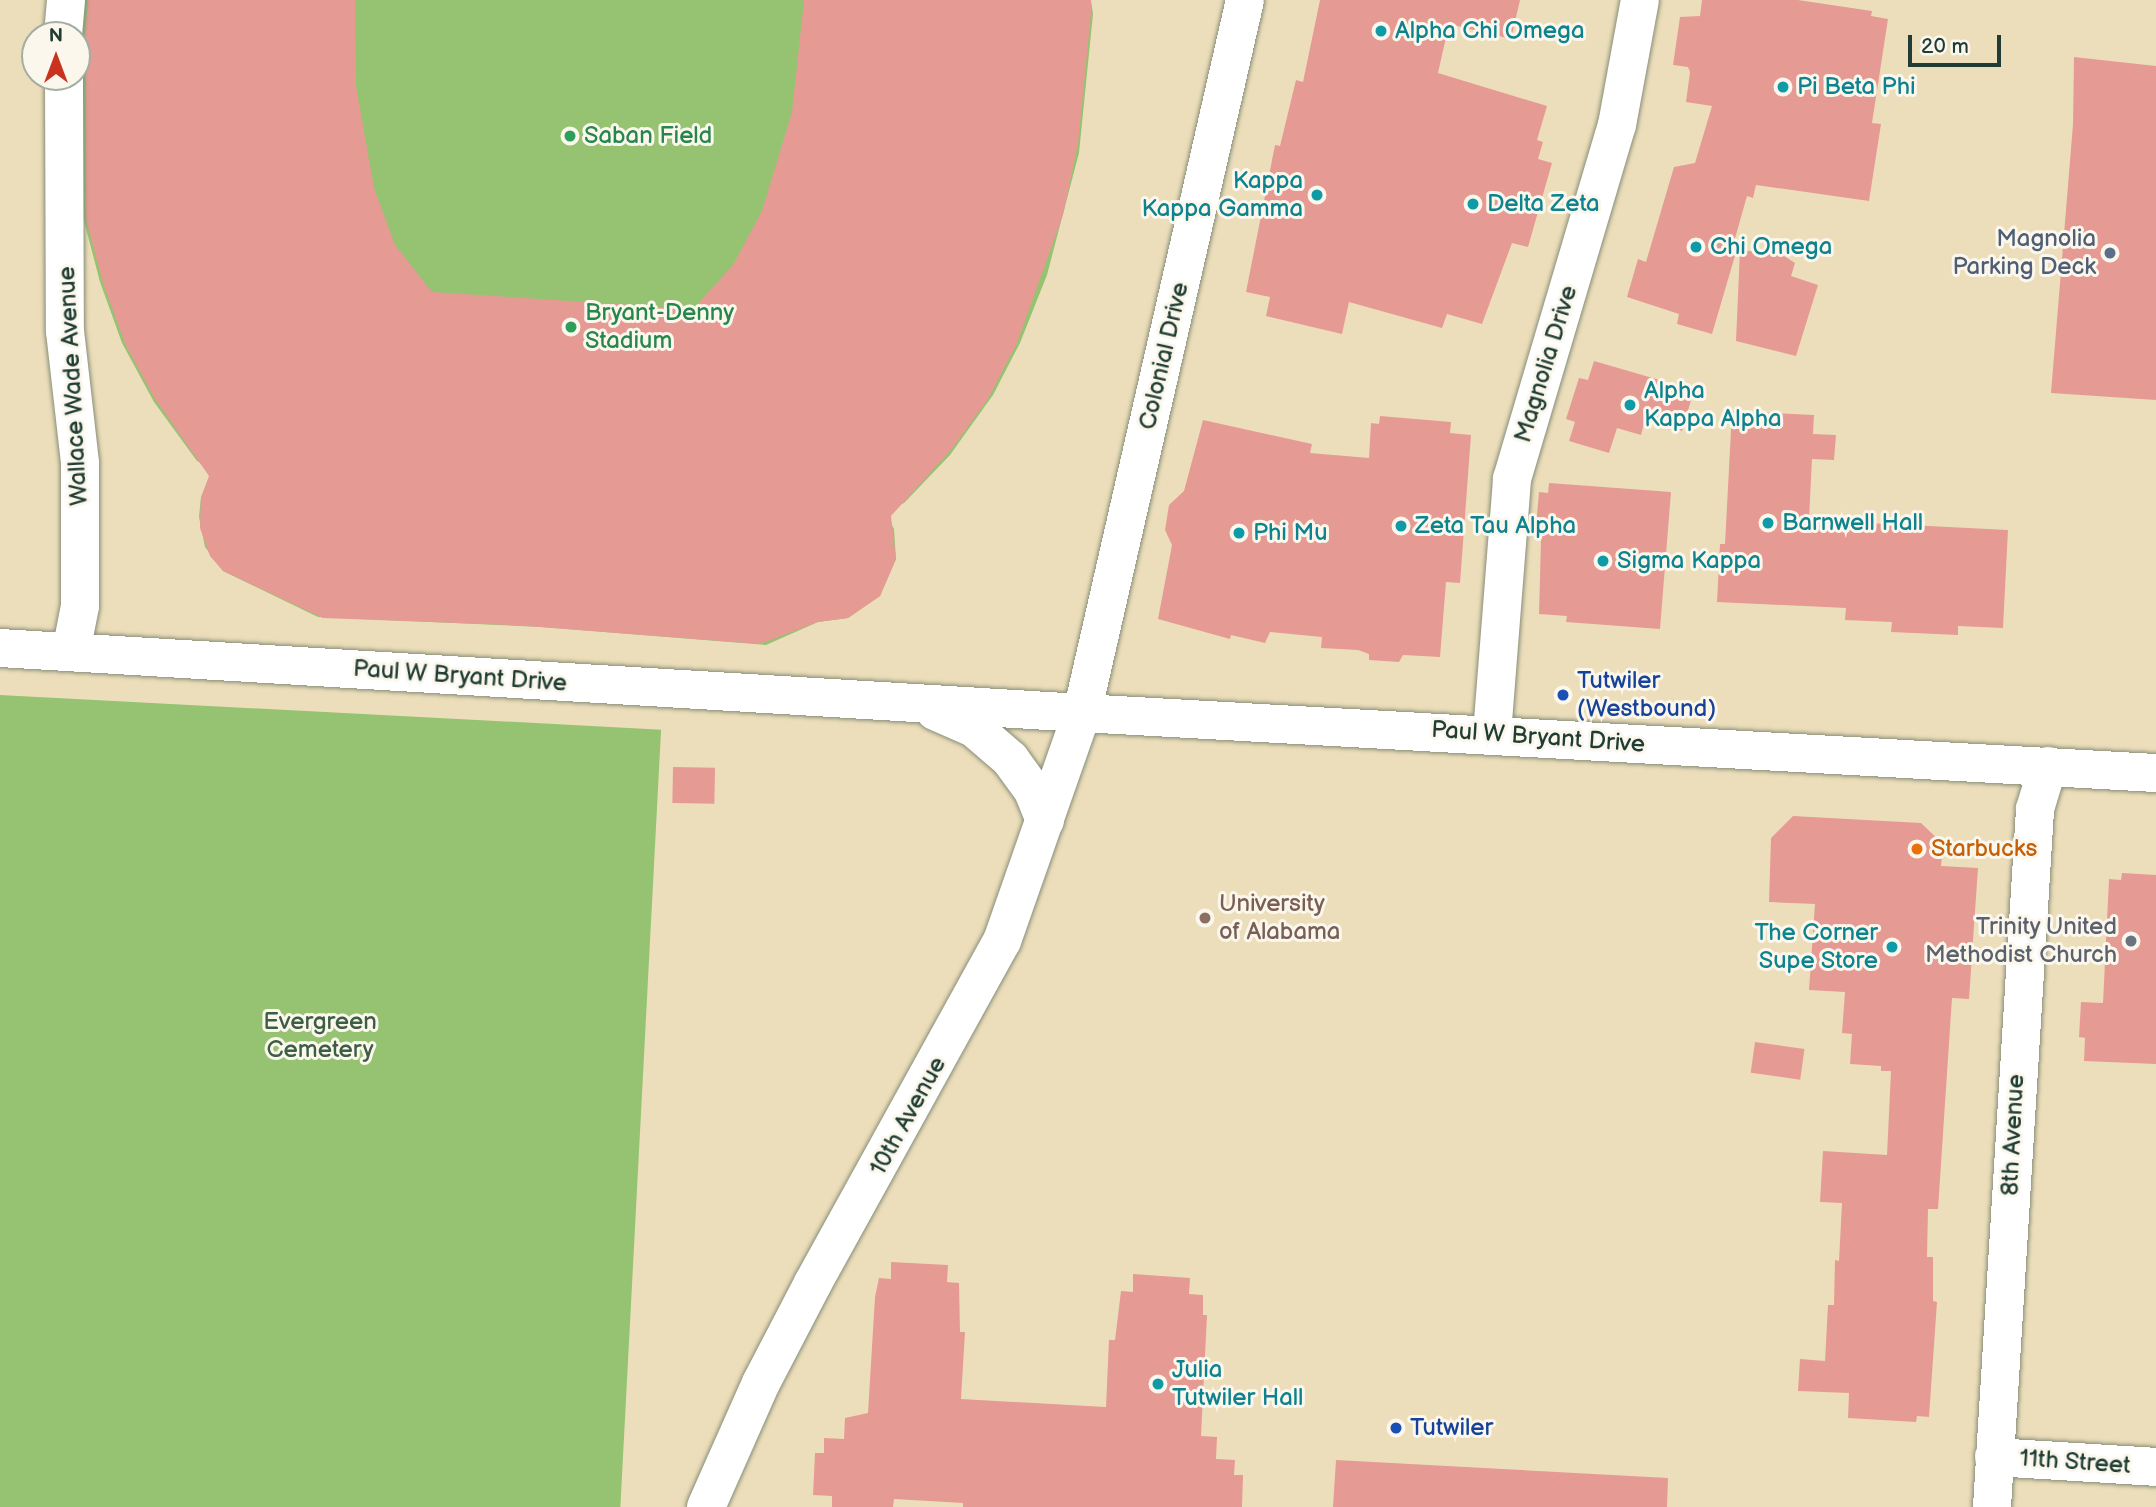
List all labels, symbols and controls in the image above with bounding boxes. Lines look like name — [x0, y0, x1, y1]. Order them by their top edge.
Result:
place label: Alpha Chi Omega — [1395, 17, 1585, 45]
north arrow — [21, 21, 91, 91]
scale bar — [1911, 21, 2004, 65]
marker: Alpha Chi Omega — [1373, 23, 1389, 39]
text: N — [49, 25, 63, 48]
text: 20 m — [1921, 34, 1969, 59]
place label: Pi Beta Phi — [1797, 73, 1916, 101]
marker: Pi Beta Phi — [1775, 79, 1791, 95]
place label: Saban Field — [584, 122, 712, 150]
marker: Saban Field — [562, 128, 578, 144]
place label: Kappa Kappa Gamma — [1141, 167, 1303, 223]
marker: Kappa Kappa Gamma — [1309, 187, 1325, 203]
place label: Delta Zeta — [1487, 190, 1600, 218]
marker: Delta Zeta — [1465, 196, 1481, 212]
place label: Magnolia Parking Deck — [1952, 225, 2096, 281]
place label: Chi Omega — [1710, 233, 1832, 261]
marker: Chi Omega — [1688, 239, 1704, 255]
marker: Magnolia Parking Deck — [2102, 245, 2118, 261]
street label: Wallace Wade Avenue — [52, 265, 94, 507]
street label: Colonial Drive — [1133, 279, 1195, 433]
street label: Magnolia Drive — [1508, 282, 1584, 446]
place label: Bryant-Denny Stadium — [585, 299, 734, 355]
marker: Bryant-Denny Stadium — [563, 319, 579, 335]
place label: Alpha Kappa Alpha — [1644, 377, 1781, 433]
marker: Alpha Kappa Alpha — [1622, 397, 1638, 413]
place label: Barnwell Hall — [1782, 509, 1923, 537]
place label: Zeta Tau Alpha — [1415, 512, 1577, 540]
marker: Barnwell Hall — [1760, 515, 1776, 531]
marker: Zeta Tau Alpha — [1393, 518, 1409, 534]
place label: Phi Mu — [1253, 519, 1328, 547]
marker: Phi Mu — [1231, 525, 1247, 541]
place label: Sigma Kappa — [1617, 547, 1761, 575]
marker: Sigma Kappa — [1595, 553, 1611, 569]
street label: Paul W Bryant Drive — [352, 654, 568, 698]
place label: Tutwiler (Westbound) — [1577, 667, 1716, 723]
marker: Tutwiler (Westbound) — [1555, 687, 1571, 703]
street label: Paul W Bryant Drive — [1430, 715, 1646, 759]
place label: Starbucks — [1931, 835, 2037, 863]
marker: Starbucks — [1909, 841, 1925, 857]
place label: University of Alabama — [1219, 890, 1340, 946]
marker: University of Alabama — [1197, 910, 1213, 926]
place label: Trinity United Methodist Church — [1925, 913, 2117, 969]
place label: The Corner Supe Store — [1754, 919, 1878, 975]
marker: Trinity United Methodist Church — [2123, 933, 2139, 949]
marker: The Corner Supe Store — [1884, 939, 1900, 955]
park label: Evergreen Cemetery — [263, 1008, 377, 1064]
street label: 10th Avenue — [864, 1052, 952, 1180]
street label: 8th Avenue — [1995, 1074, 2031, 1196]
place label: Julia Tutwiler Hall — [1172, 1356, 1303, 1412]
marker: Julia Tutwiler Hall — [1150, 1376, 1166, 1392]
place label: Tutwiler — [1410, 1414, 1493, 1442]
marker: Tutwiler — [1388, 1420, 1404, 1436]
street label: 11th Street — [2018, 1444, 2132, 1480]

